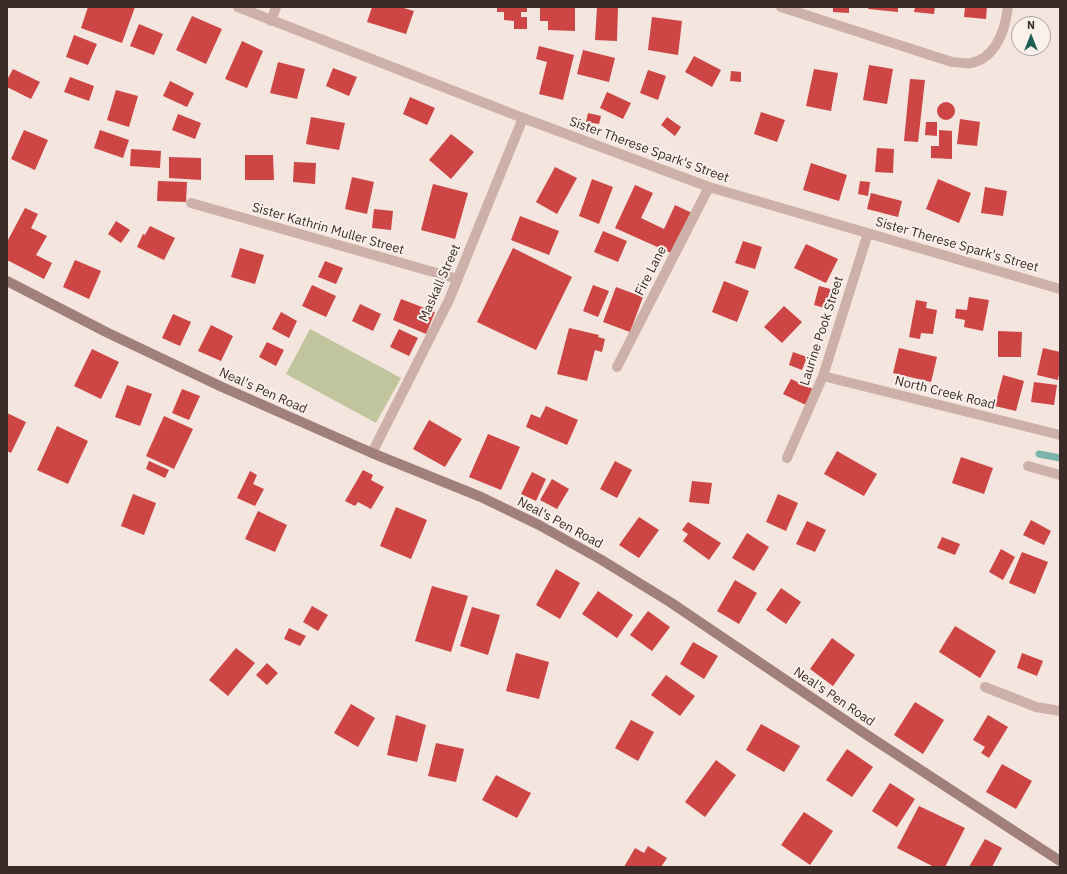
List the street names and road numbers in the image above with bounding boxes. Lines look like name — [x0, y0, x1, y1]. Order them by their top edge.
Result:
street label: Sister Therese Spark's Street — [567, 114, 731, 186]
street label: Sister Kathrin Muller Street — [250, 200, 406, 258]
street label: Sister Therese Spark's Street — [874, 214, 1040, 276]
street label: Maskall Street — [416, 242, 464, 324]
street label: Fire Lane — [632, 244, 670, 298]
street label: Laurine Pook Street — [797, 274, 847, 388]
street label: Neal's Pen Road — [217, 365, 309, 417]
street label: North Creek Road — [893, 373, 997, 413]
street label: Neal's Pen Road — [515, 494, 605, 552]
street label: Neal's Pen Road — [790, 664, 878, 730]

